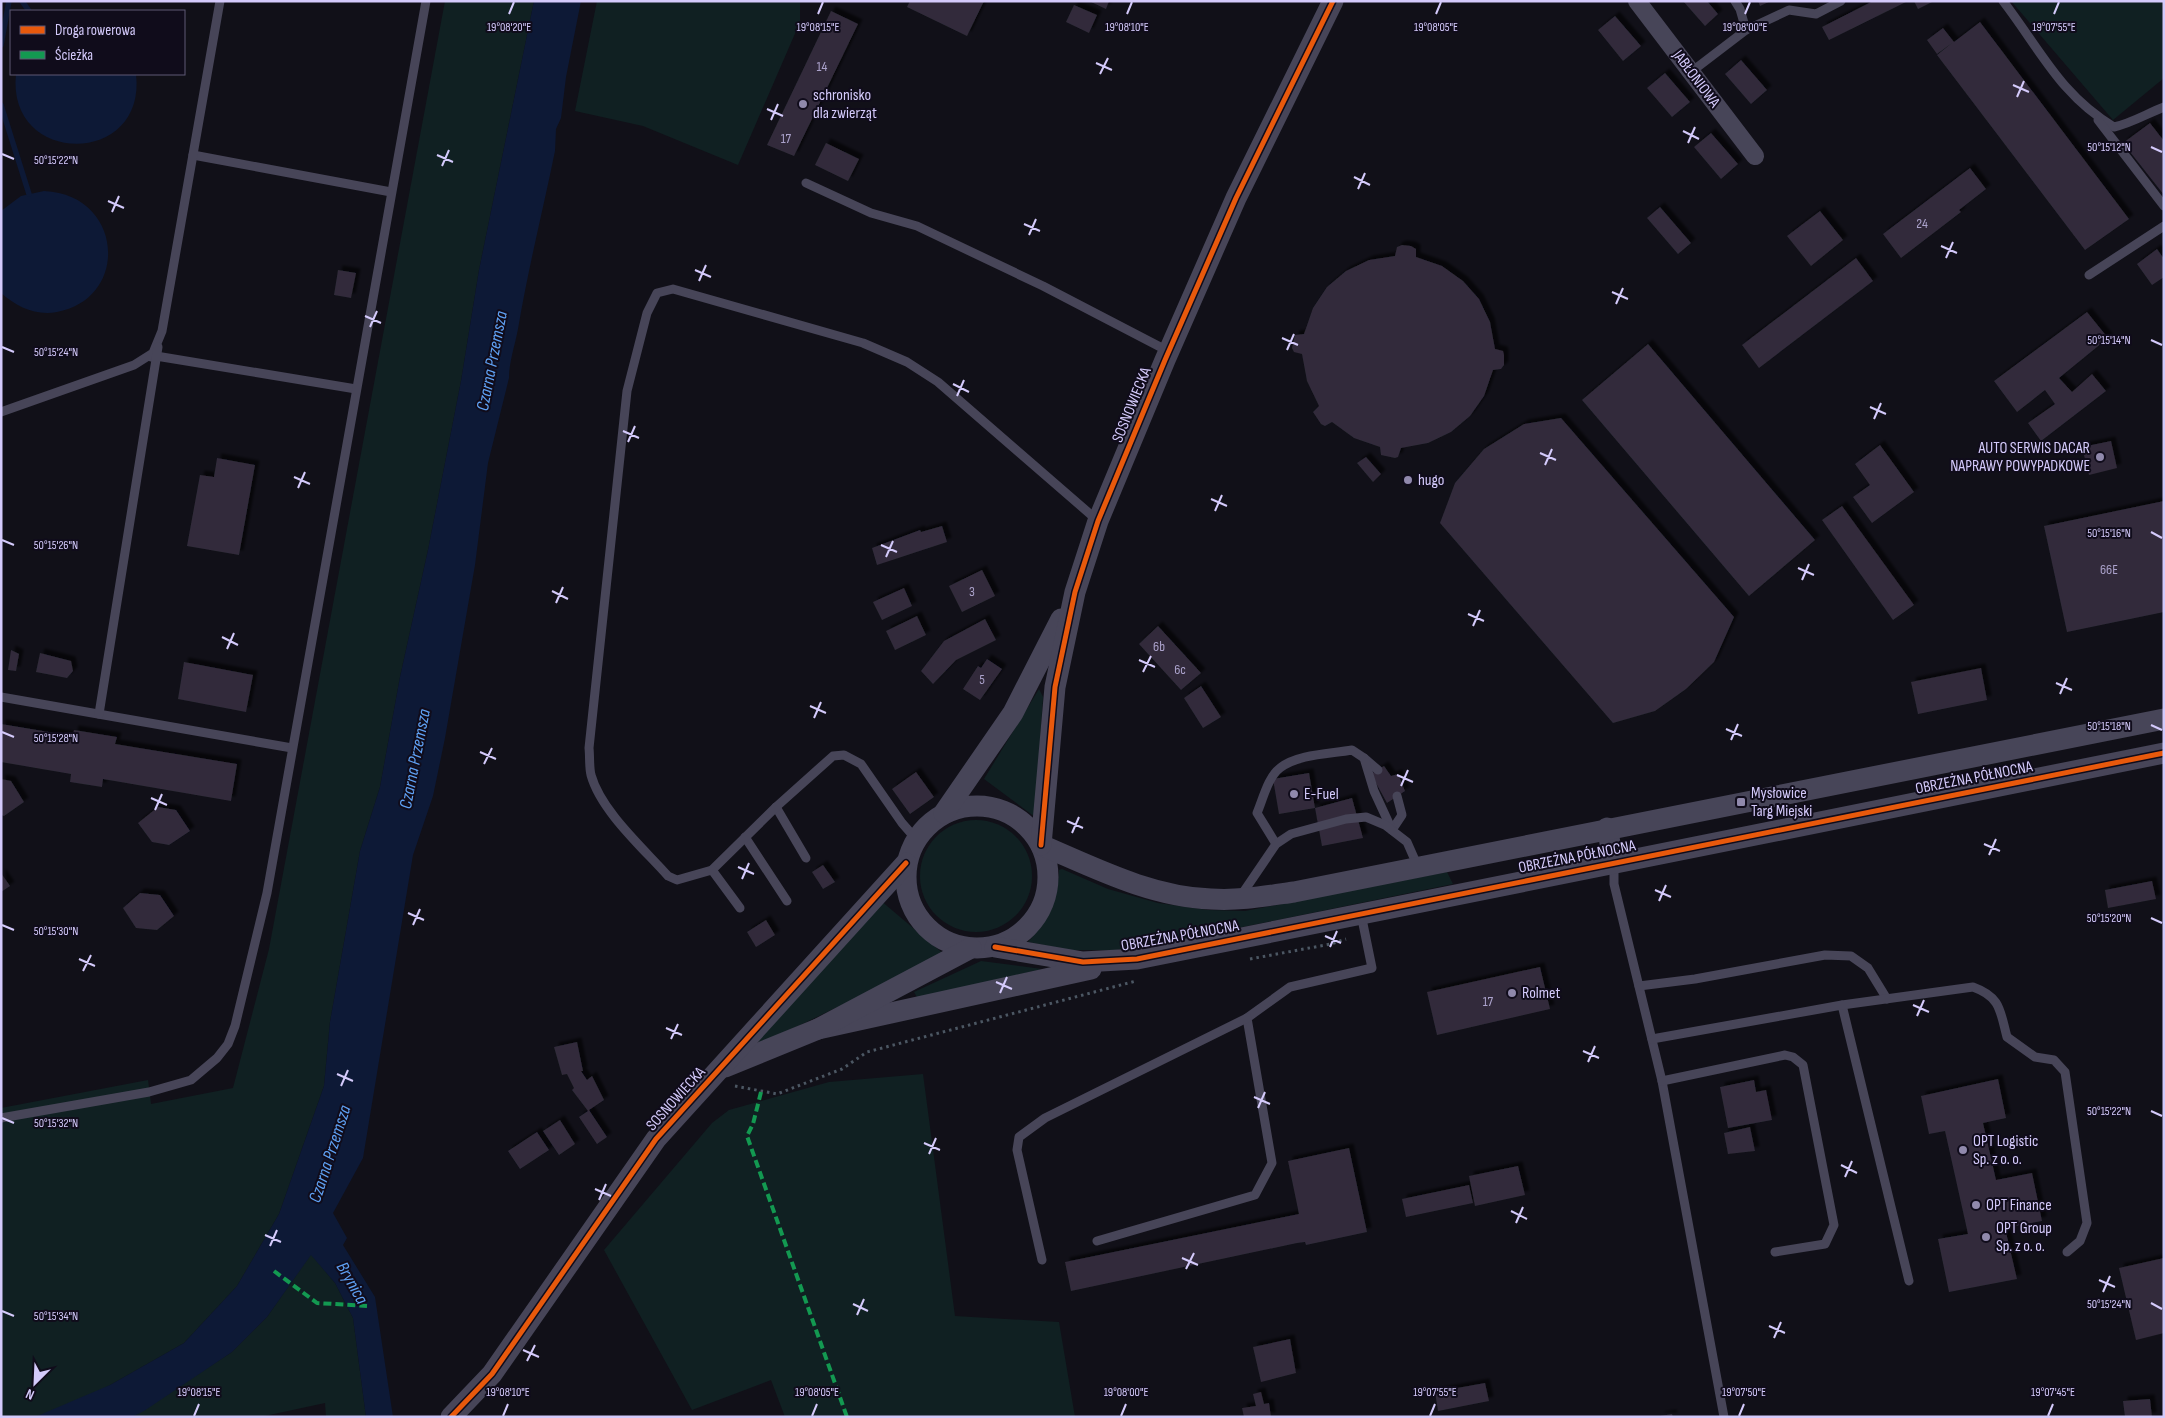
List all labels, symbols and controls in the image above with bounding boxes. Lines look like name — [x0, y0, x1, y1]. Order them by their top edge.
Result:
legend — [10, 10, 185, 75]
text: 19°08'20"E — [487, 20, 531, 35]
text: 19°08'15"E — [797, 20, 840, 35]
text: 19°08'10"E — [1105, 20, 1149, 35]
text: 19°08'05"E — [1414, 20, 1458, 35]
text: 19°08'00"E — [1723, 20, 1767, 35]
text: 19°07'55"E — [2032, 20, 2076, 35]
text: Droga rowerowa — [55, 21, 136, 40]
text: Ścieżka — [55, 46, 93, 65]
street label: JABŁONIOWA — [1668, 46, 1724, 112]
house number: 14 — [817, 58, 828, 75]
place label: schronisko dla zwierząt — [813, 86, 877, 123]
marker: schronisko dla zwierząt — [797, 98, 809, 110]
house number: 17 — [781, 130, 792, 147]
text: 50°15'12"N — [2087, 140, 2131, 155]
text: 50°15'22"N — [34, 153, 78, 168]
house number: 24 — [1916, 215, 1928, 232]
water label: Czarna Przemsza — [472, 309, 512, 413]
text: 50°15'14"N — [2087, 333, 2131, 348]
text: 50°15'24"N — [34, 345, 78, 360]
street label: SOSNOWIECKA — [1108, 365, 1156, 445]
place label: AUTO SERWIS DACAR NAPRAWY POWYPADKOWE — [1950, 439, 2090, 476]
marker: AUTO SERWIS DACAR NAPRAWY POWYPADKOWE — [2094, 451, 2106, 463]
place label: hugo — [1418, 471, 1445, 490]
marker: hugo — [1402, 474, 1414, 486]
text: 50°15'16"N — [2087, 526, 2131, 541]
text: 50°15'26"N — [34, 538, 78, 553]
house number: 66E — [2100, 561, 2118, 578]
house number: 3 — [969, 583, 975, 600]
house number: 6b — [1153, 638, 1165, 655]
house number: 6c — [1174, 661, 1186, 678]
house number: 5 — [979, 671, 985, 688]
water label: Czarna Przemsza — [395, 707, 435, 811]
text: 50°15'18"N — [2087, 719, 2131, 734]
text: 50°15'28"N — [34, 731, 78, 746]
street label: OBRZEŻNA PÓŁNOCNA — [1914, 757, 2034, 799]
place label: Mysłowice Targ Miejski — [1751, 784, 1812, 821]
place label: E-Fuel — [1304, 785, 1339, 804]
marker: E-Fuel — [1288, 788, 1300, 800]
marker: Mysłowice Targ Miejski — [1735, 796, 1747, 808]
street label: OBRZEŻNA PÓŁNOCNA — [1517, 836, 1637, 878]
text: 50°15'20"N — [2087, 911, 2131, 926]
street label: OBRZEŻNA PÓŁNOCNA — [1120, 916, 1240, 956]
text: 50°15'30"N — [34, 924, 78, 939]
place label: Rolmet — [1522, 984, 1560, 1003]
marker: Rolmet — [1506, 987, 1518, 999]
house number: 17 — [1483, 993, 1494, 1010]
street label: SOSNOWIECKA — [642, 1063, 710, 1135]
water label: Czarna Przemsza — [304, 1102, 356, 1205]
text: 50°15'22"N — [2087, 1104, 2131, 1119]
text: 50°15'32"N — [34, 1116, 78, 1131]
place label: OPT Logistic Sp. z o. o. — [1973, 1132, 2038, 1169]
marker: OPT Logistic Sp. z o. o. — [1957, 1144, 1969, 1156]
place label: OPT Finance — [1986, 1196, 2052, 1215]
marker: OPT Finance — [1970, 1199, 1982, 1211]
place label: OPT Group Sp. z o. o. — [1996, 1219, 2052, 1256]
marker: OPT Group Sp. z o. o. — [1980, 1231, 1992, 1243]
water label: Brynica — [332, 1258, 373, 1308]
text: 50°15'24"N — [2087, 1297, 2131, 1312]
text: 50°15'34"N — [34, 1309, 78, 1324]
north arrow — [10, 1358, 60, 1408]
text: N — [23, 1385, 37, 1404]
text: 19°08'15"E — [178, 1385, 221, 1400]
text: 19°08'10"E — [486, 1385, 530, 1400]
text: 19°08'05"E — [795, 1385, 839, 1400]
text: 19°08'00"E — [1104, 1385, 1148, 1400]
text: 19°07'55"E — [1413, 1385, 1457, 1400]
text: 19°07'50"E — [1722, 1385, 1766, 1400]
text: 19°07'45"E — [2031, 1385, 2075, 1400]

